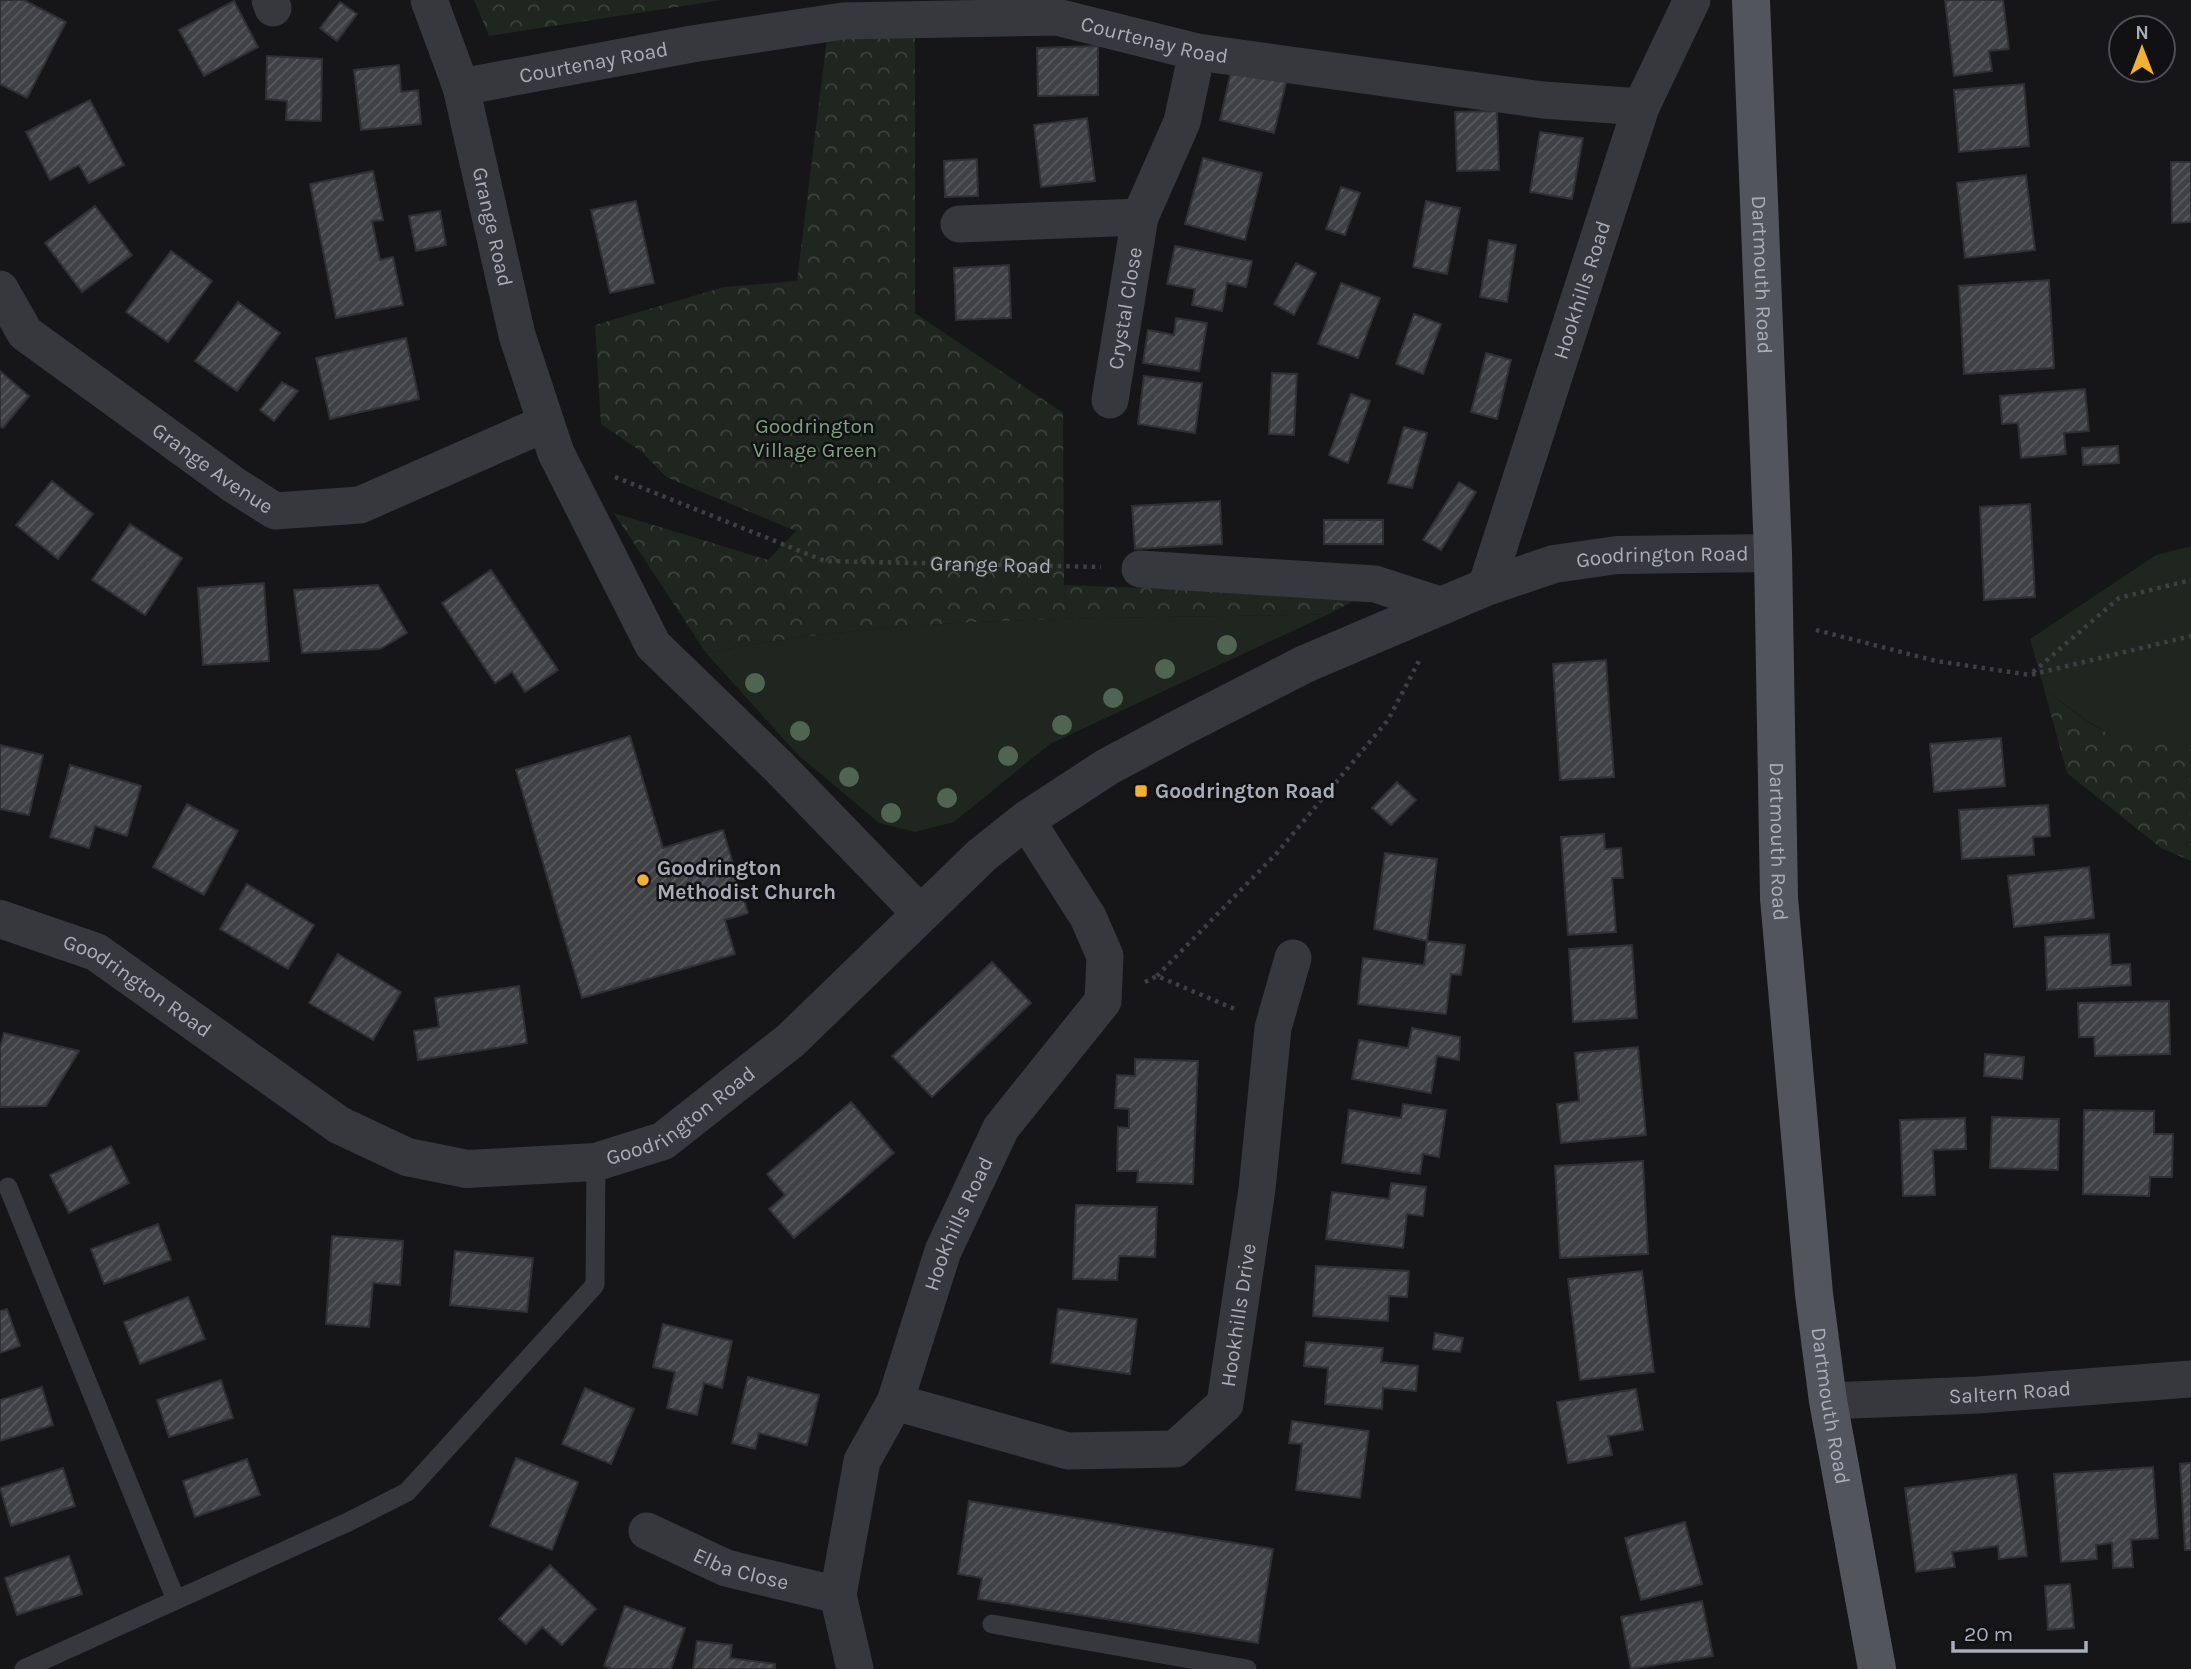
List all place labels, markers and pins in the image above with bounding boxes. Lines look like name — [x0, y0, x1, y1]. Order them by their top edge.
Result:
place label: Goodrington Road — [1155, 779, 1335, 803]
marker: Goodrington Road — [1133, 783, 1149, 799]
place label: Goodrington Methodist Church — [657, 856, 836, 904]
marker: Goodrington Methodist Church — [635, 872, 651, 888]

